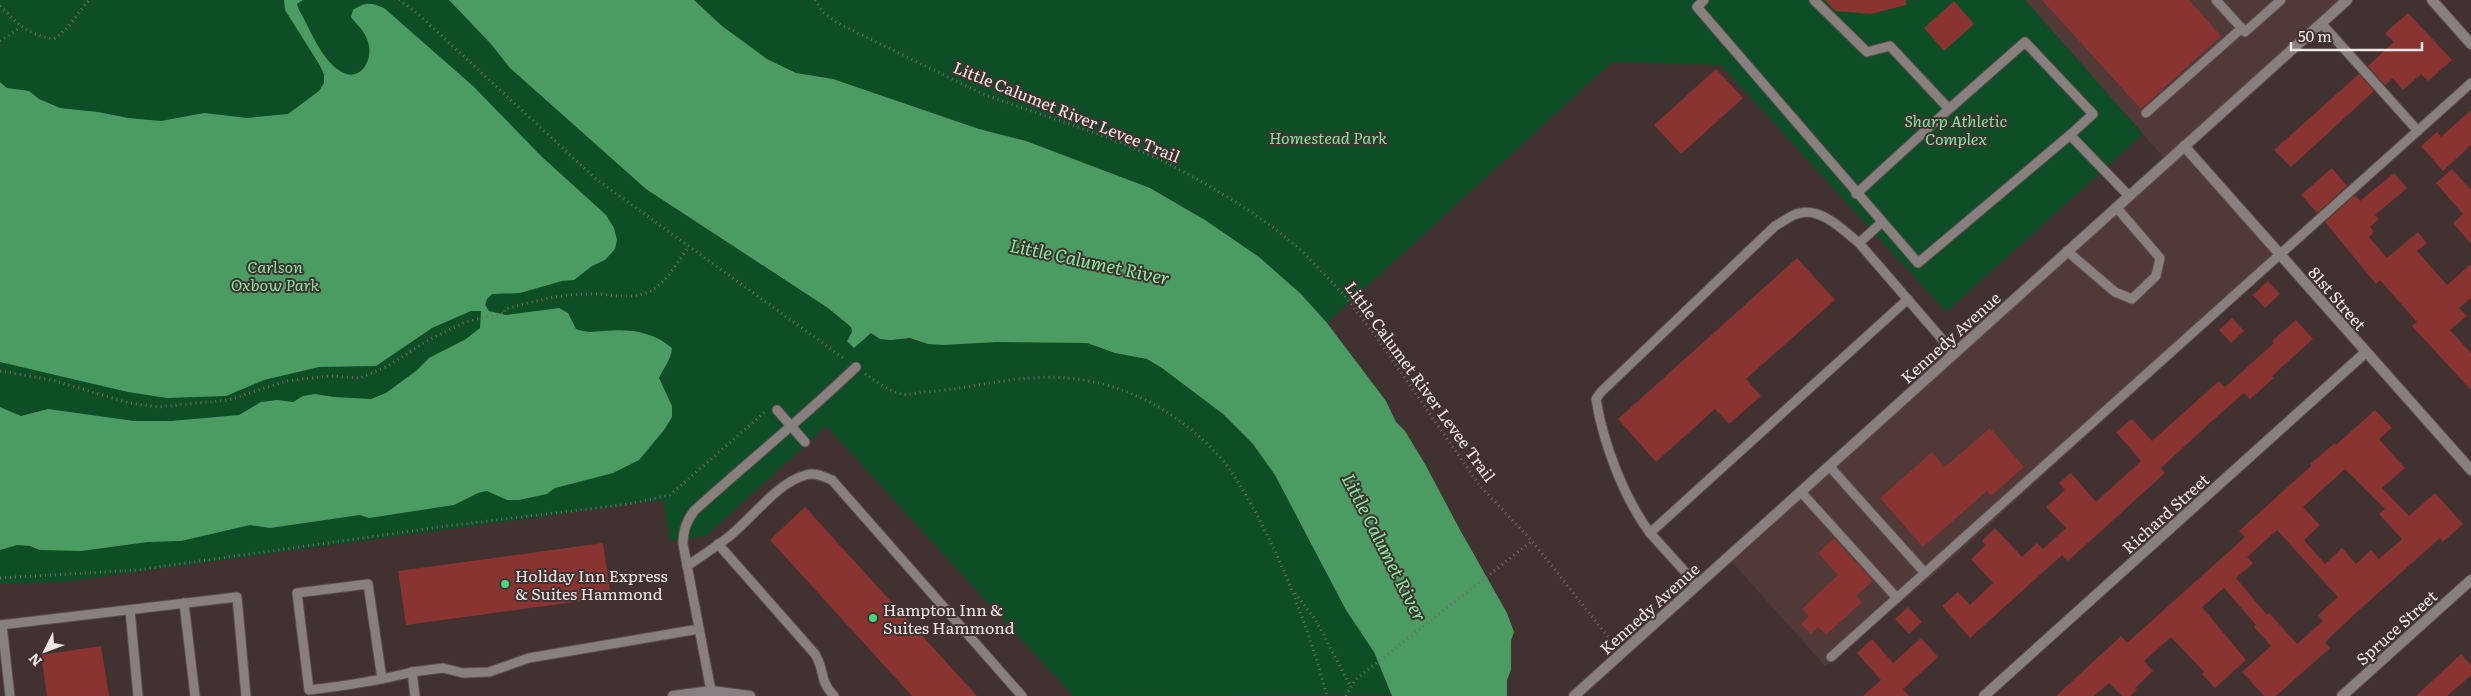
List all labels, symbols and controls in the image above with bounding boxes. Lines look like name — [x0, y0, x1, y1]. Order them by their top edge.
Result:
scale bar — [2291, 20, 2422, 52]
text: 50 m — [2298, 24, 2332, 47]
street label: Little Calumet River Levee Trail — [950, 54, 1184, 168]
park label: Sharp Athletic Complex — [1905, 108, 2008, 150]
park label: Homestead Park — [1269, 125, 1387, 149]
water label: Little Calumet River — [1008, 231, 1172, 291]
park label: Carlson Oxbow Park — [231, 254, 320, 296]
street label: 81st Street — [2303, 261, 2373, 336]
street label: Little Calumet River Levee Trail — [1340, 276, 1502, 486]
street label: Kennedy Avenue — [1895, 286, 2005, 388]
street label: Richard Street — [2116, 467, 2214, 559]
water label: Little Calumet River — [1336, 468, 1434, 626]
street label: Kennedy Avenue — [1594, 557, 1704, 659]
place label: Holiday Inn Express & Suites Hammond — [515, 563, 668, 605]
marker: Holiday Inn Express & Suites Hammond — [499, 578, 511, 590]
street label: Spruce Street — [2350, 584, 2442, 670]
place label: Hampton Inn & Suites Hammond — [883, 597, 1015, 639]
marker: Hampton Inn & Suites Hammond — [867, 612, 879, 624]
north arrow — [20, 626, 70, 676]
text: N — [23, 649, 46, 671]

